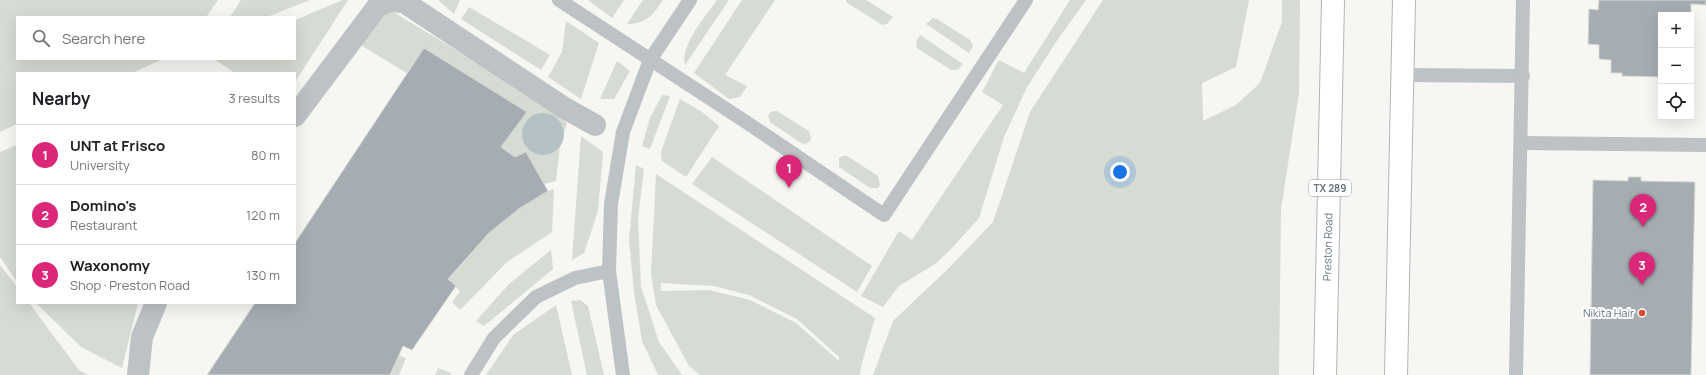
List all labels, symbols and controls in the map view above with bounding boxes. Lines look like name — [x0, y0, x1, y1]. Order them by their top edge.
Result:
map controls — [1658, 12, 1694, 120]
button: + — [1658, 12, 1694, 48]
search box — [16, 16, 296, 60]
icon: search — [30, 27, 52, 49]
text: Search here — [62, 28, 145, 49]
button: − — [1658, 48, 1694, 84]
button: locate — [1658, 84, 1694, 120]
text: Nearby — [32, 87, 90, 110]
text: 3 results — [228, 89, 280, 107]
text: UNT at Frisco — [70, 135, 165, 156]
text: 1 — [42, 146, 48, 164]
text: 80 m — [251, 146, 280, 164]
pin: 1 — [776, 155, 802, 188]
text: University — [70, 156, 130, 174]
your location — [1110, 162, 1130, 182]
road number: TX 289 — [1309, 180, 1351, 196]
pin: 2 — [1630, 194, 1656, 227]
text: Domino's — [70, 195, 136, 216]
text: 2 — [41, 206, 49, 224]
text: 120 m — [246, 206, 280, 224]
street label: Preston Road — [1319, 213, 1335, 281]
text: Restaurant — [70, 216, 137, 234]
pin: 3 — [1629, 252, 1655, 285]
text: Waxonomy — [70, 255, 150, 276]
text: 3 — [41, 266, 49, 284]
text: 130 m — [246, 266, 280, 284]
text: Shop · Preston Road — [70, 276, 190, 294]
place label: Nikita Hair — [1583, 305, 1634, 320]
marker: Nikita Hair — [1637, 308, 1647, 318]

